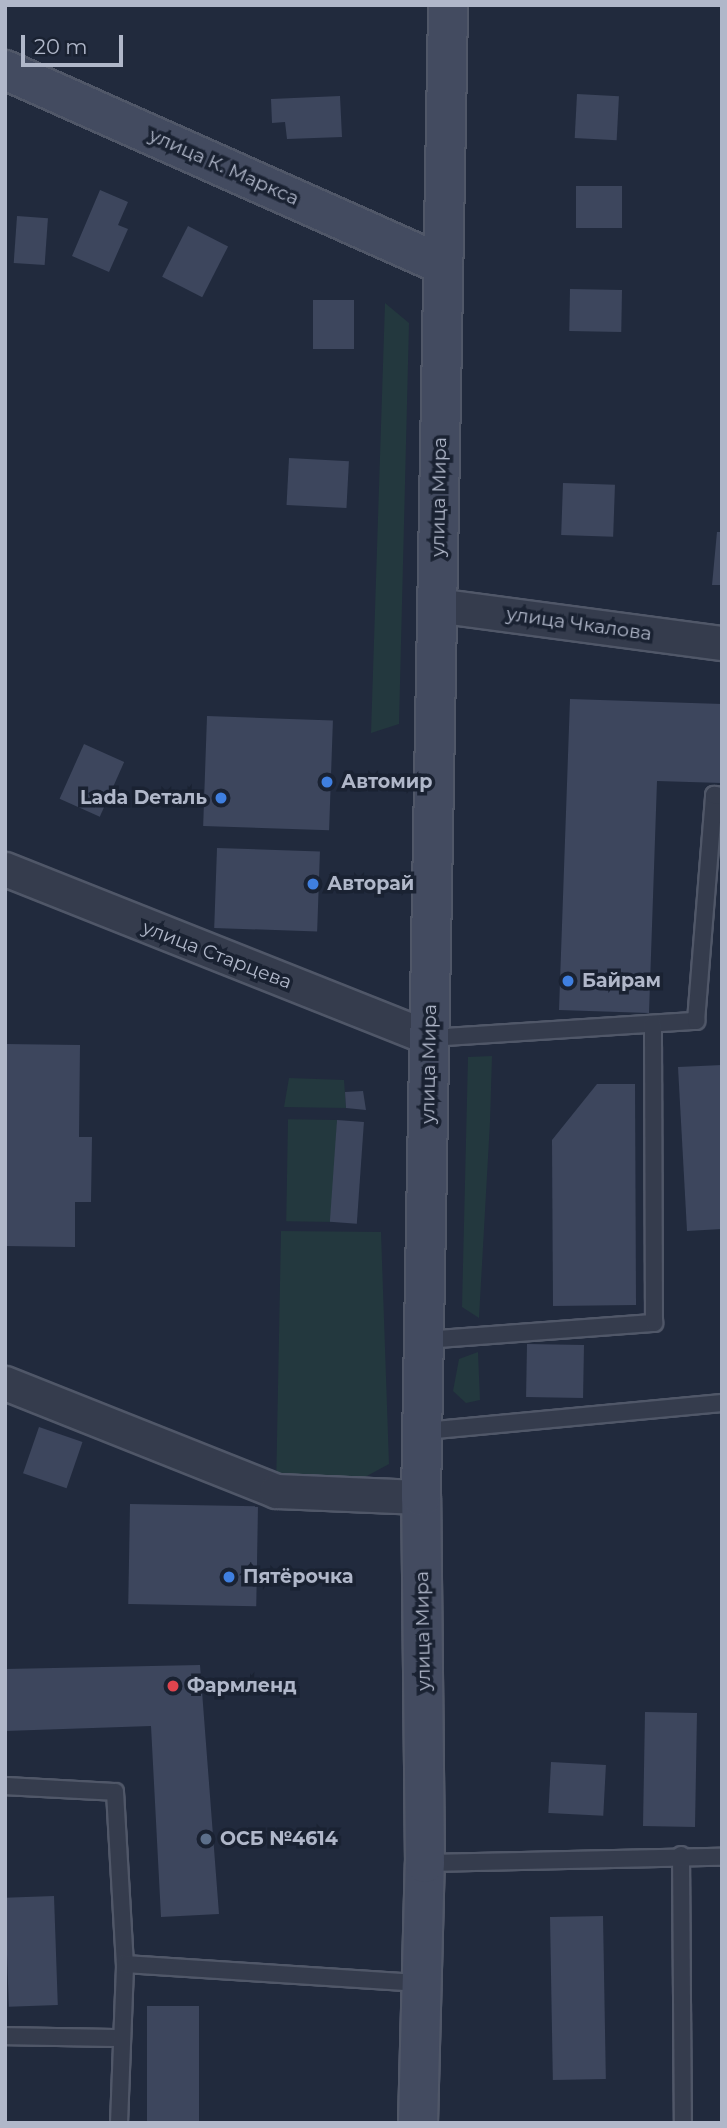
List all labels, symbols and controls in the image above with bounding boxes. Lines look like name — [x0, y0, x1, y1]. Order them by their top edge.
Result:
scale bar — [24, 21, 126, 65]
text: 20 m — [34, 34, 88, 59]
street label: улица К. Маркса — [146, 124, 302, 210]
street label: улица Мира — [427, 437, 451, 557]
street label: улица Чкалова — [505, 603, 653, 645]
place label: Автомир — [341, 771, 432, 793]
marker: Автомир — [319, 774, 335, 790]
place label: Lada Dеталь — [80, 787, 207, 809]
marker: Lada Dеталь — [213, 790, 229, 806]
place label: Авторай — [327, 873, 414, 895]
marker: Авторай — [305, 876, 321, 892]
street label: улица Старцева — [139, 916, 295, 994]
place label: Байрам — [582, 970, 661, 992]
marker: Байрам — [560, 973, 576, 989]
street label: улица Мира — [417, 1004, 441, 1124]
place label: Пятёрочка — [243, 1566, 353, 1588]
marker: Пятёрочка — [221, 1569, 237, 1585]
street label: улица Мира — [411, 1571, 435, 1691]
place label: Фармленд — [187, 1675, 297, 1697]
marker: Фармленд — [165, 1678, 181, 1694]
place label: ОСБ №4614 — [220, 1828, 338, 1850]
marker: ОСБ №4614 — [198, 1831, 214, 1847]

